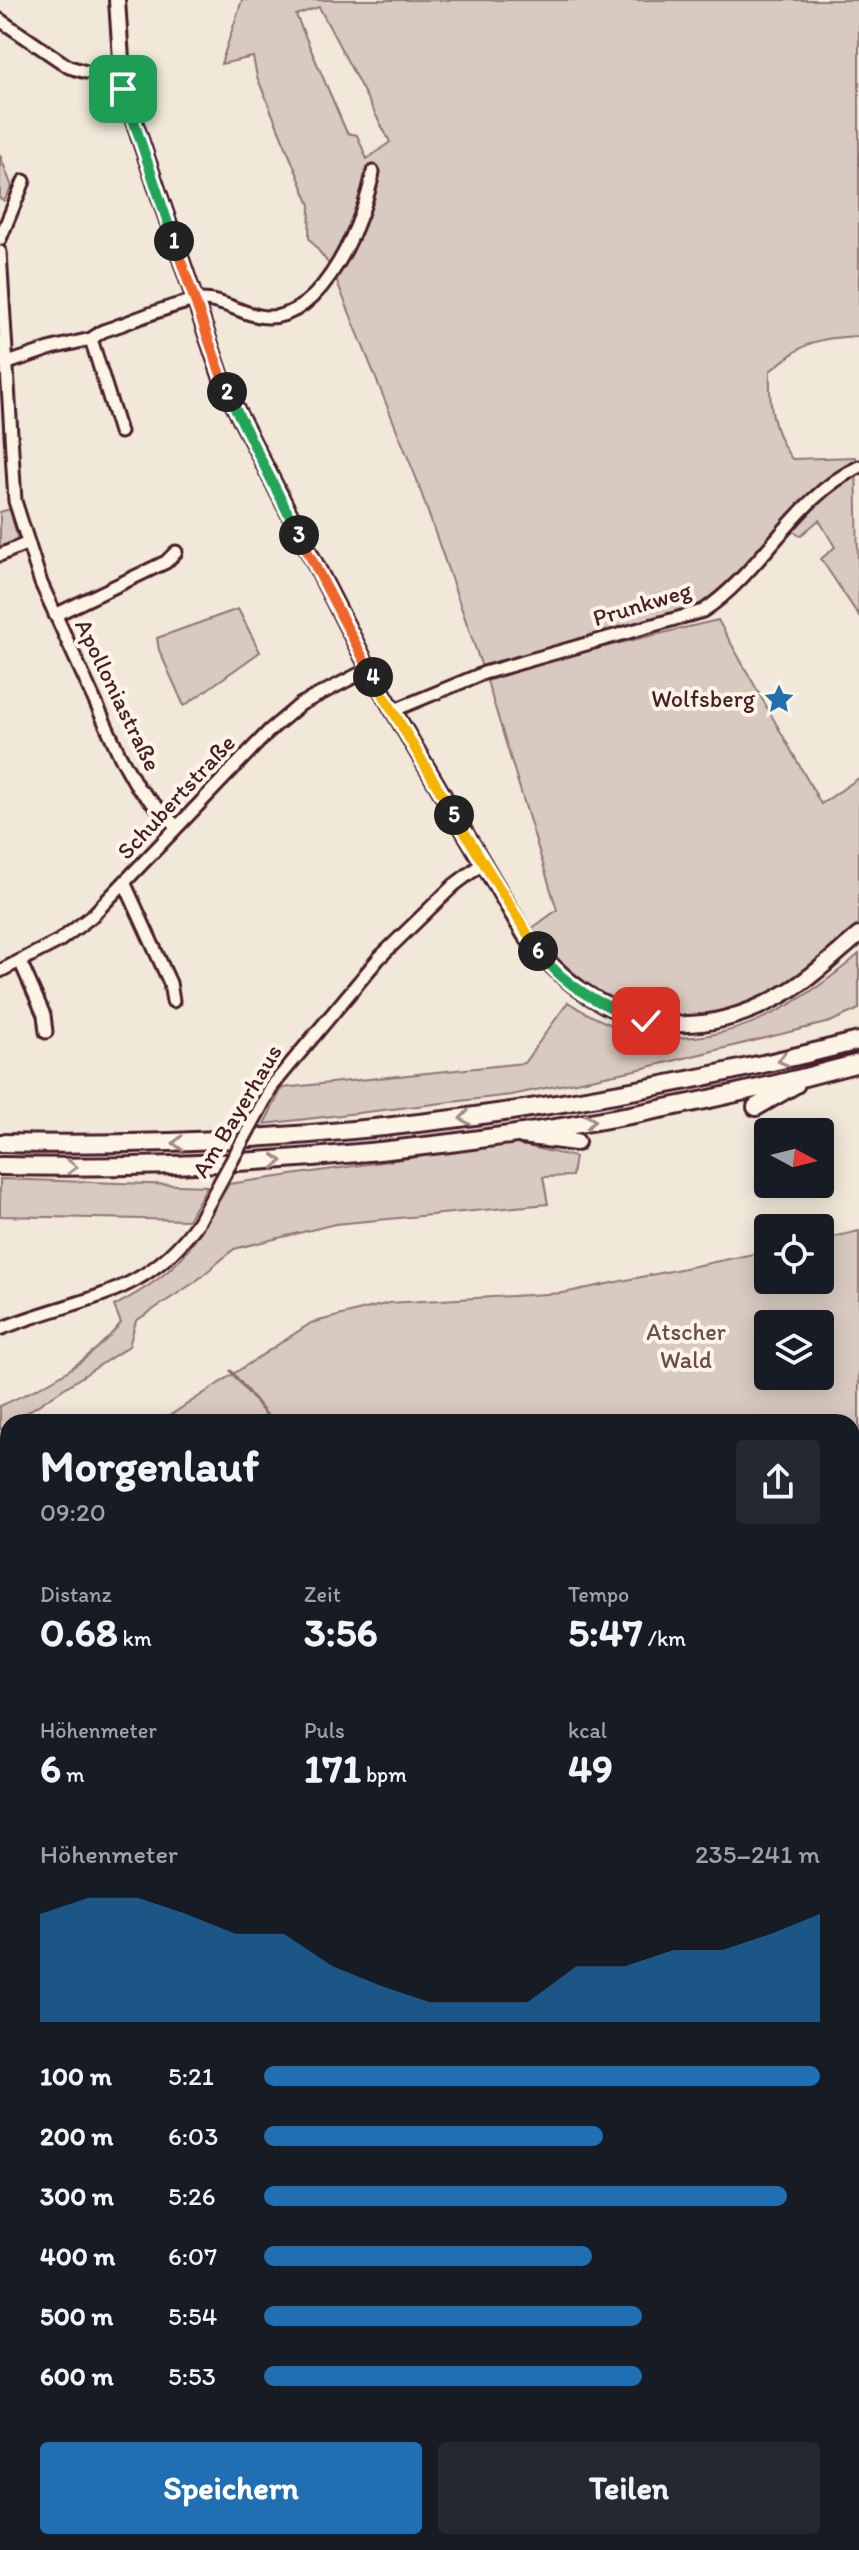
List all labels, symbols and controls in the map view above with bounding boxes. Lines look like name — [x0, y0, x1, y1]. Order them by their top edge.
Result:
pin — [89, 55, 157, 123]
icon: arrive — [101, 67, 145, 111]
pin: 1 — [154, 221, 194, 261]
text: 1 — [169, 227, 179, 254]
pin: 2 — [207, 372, 247, 412]
text: 2 — [221, 378, 233, 405]
pin: 3 — [279, 515, 319, 555]
text: 3 — [293, 521, 305, 548]
street label: Prunkweg — [589, 575, 695, 632]
street label: Apolloniastraße — [69, 614, 168, 776]
pin: 4 — [353, 657, 393, 697]
text: 4 — [366, 663, 380, 690]
place icon: Wolfsberg — [762, 682, 796, 716]
place label: Wolfsberg — [651, 684, 756, 713]
street label: Schubertstraße — [110, 728, 241, 865]
pin: 5 — [434, 795, 474, 835]
text: 5 — [448, 801, 460, 828]
pin: 6 — [518, 931, 558, 971]
text: 6 — [532, 937, 544, 964]
pin — [612, 987, 680, 1055]
icon: check — [624, 999, 668, 1043]
street label: Am Bayerhaus — [185, 1039, 288, 1183]
one-way arrow — [777, 1051, 791, 1068]
one-way arrow — [458, 1110, 471, 1127]
one-way arrow — [583, 1113, 597, 1130]
north arrow — [754, 1118, 834, 1198]
map controls — [754, 1118, 834, 1390]
one-way arrow — [171, 1134, 184, 1151]
one-way arrow — [271, 1153, 284, 1170]
one-way arrow — [66, 1158, 79, 1176]
button: locate — [754, 1214, 834, 1294]
button: layers — [754, 1310, 834, 1390]
park label: Atscher Wald — [646, 1317, 726, 1374]
text: Morgenlauf — [40, 1439, 259, 1492]
button: share — [736, 1440, 820, 1524]
text: 09:20 — [40, 1496, 106, 1528]
text: Distanz — [40, 1581, 112, 1608]
text: Zeit — [304, 1581, 341, 1608]
text: Tempo — [568, 1581, 629, 1608]
text: 0.68 — [40, 1608, 118, 1656]
text: 3:56 — [304, 1608, 378, 1656]
text: 5:47 — [568, 1608, 643, 1656]
text: km — [118, 1625, 152, 1652]
text: /km — [643, 1625, 686, 1652]
text: Höhenmeter — [40, 1717, 157, 1744]
text: Puls — [304, 1717, 345, 1744]
text: kcal — [568, 1717, 607, 1744]
text: 6 — [40, 1744, 61, 1792]
text: 171 — [304, 1744, 361, 1792]
text: 49 — [568, 1744, 613, 1792]
text: m — [61, 1761, 85, 1788]
text: bpm — [361, 1761, 407, 1788]
text: Höhenmeter — [40, 1838, 178, 1870]
text: 235–241 m — [695, 1838, 820, 1870]
text: 100 m — [40, 2060, 112, 2092]
text: 5:21 — [168, 2060, 214, 2092]
text: 200 m — [40, 2120, 113, 2152]
text: 6:03 — [168, 2120, 218, 2152]
text: 300 m — [40, 2180, 114, 2212]
text: 5:26 — [168, 2180, 215, 2212]
text: 400 m — [40, 2240, 115, 2272]
text: 6:07 — [168, 2240, 217, 2272]
text: 500 m — [40, 2300, 113, 2332]
text: 5:54 — [168, 2300, 217, 2332]
text: 600 m — [40, 2360, 114, 2392]
text: 5:53 — [168, 2360, 216, 2392]
button: Speichern — [40, 2442, 422, 2534]
button: Teilen — [438, 2442, 820, 2534]

